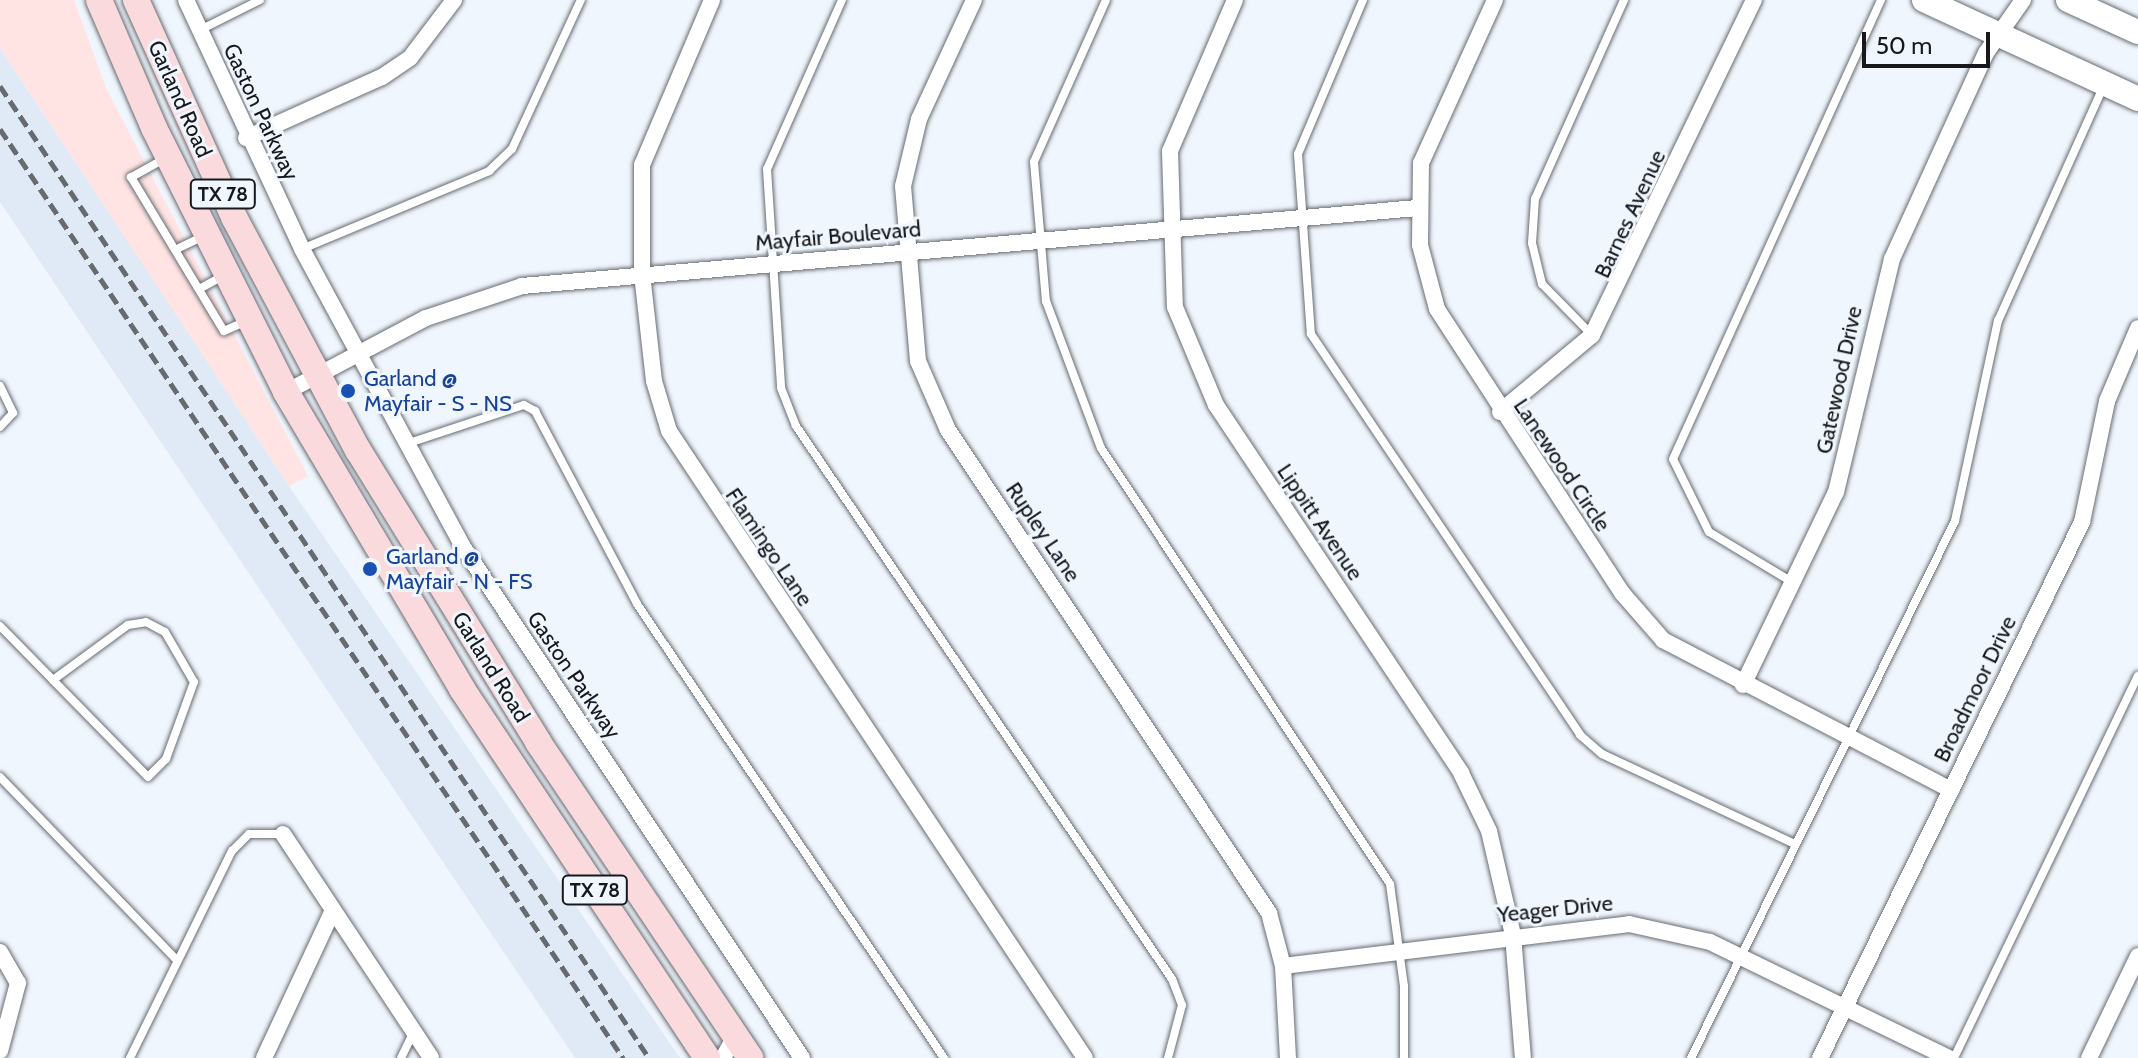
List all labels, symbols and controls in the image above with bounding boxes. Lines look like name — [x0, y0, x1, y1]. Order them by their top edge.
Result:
scale bar — [1866, 16, 1994, 66]
text: 50 m — [1876, 31, 1932, 60]
street label: Garland Road — [142, 36, 218, 162]
street label: Gaston Parkway — [218, 39, 304, 185]
street label: Barnes Avenue — [1589, 146, 1671, 282]
road number: TX 78 — [189, 178, 257, 210]
street label: Mayfair Boulevard — [754, 216, 922, 256]
street label: Gatewood Drive — [1810, 304, 1868, 456]
place label: Garland @ Mayfair - S - NS — [364, 365, 512, 416]
marker: Garland @ Mayfair - S - NS — [339, 382, 357, 400]
street label: Lanewood Circle — [1508, 394, 1616, 536]
street label: Lippitt Avenue — [1271, 459, 1369, 585]
street label: Rupley Lane — [1000, 477, 1086, 587]
street label: Flamingo Lane — [720, 483, 818, 611]
place label: Garland @ Mayfair - N - FS — [386, 543, 533, 594]
marker: Garland @ Mayfair - N - FS — [361, 560, 379, 578]
street label: Gaston Parkway — [522, 606, 626, 744]
street label: Garland Road — [447, 607, 535, 727]
street label: Broadmoor Drive — [1928, 612, 2022, 766]
road number: TX 78 — [561, 874, 629, 906]
street label: Yeager Drive — [1496, 890, 1614, 928]

